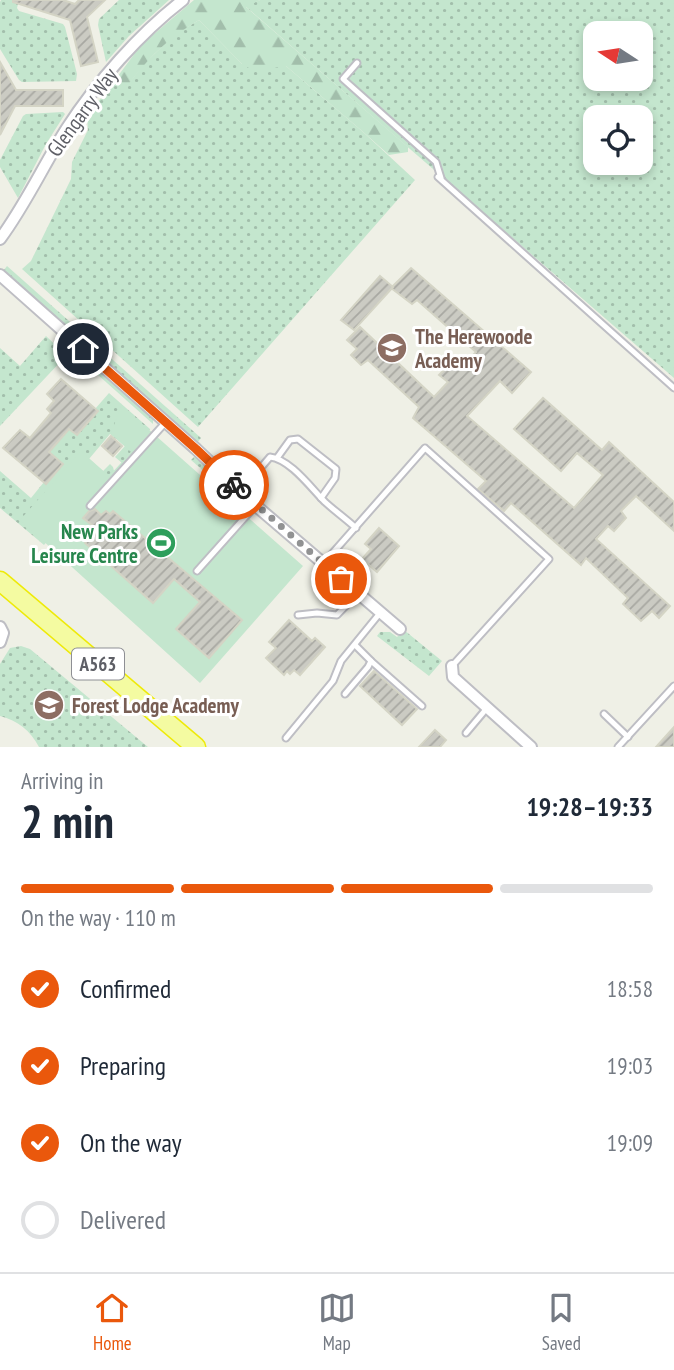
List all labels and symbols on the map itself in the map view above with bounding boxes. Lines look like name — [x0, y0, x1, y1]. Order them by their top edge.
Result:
north arrow — [583, 21, 653, 91]
street label: Glengarry Way — [41, 62, 123, 162]
pin — [53, 319, 113, 379]
place label: The Herewoode Academy — [414, 323, 532, 374]
school or university icon: The Herewoode Academy — [375, 331, 409, 365]
courier — [199, 450, 269, 520]
place label: New Parks Leisure Centre — [31, 518, 138, 569]
sports icon: New Parks Leisure Centre — [144, 526, 178, 560]
pin — [311, 549, 371, 609]
road number: A563 — [72, 649, 124, 680]
school or university icon: Forest Lodge Academy — [32, 688, 66, 722]
place label: Forest Lodge Academy — [72, 692, 239, 719]

